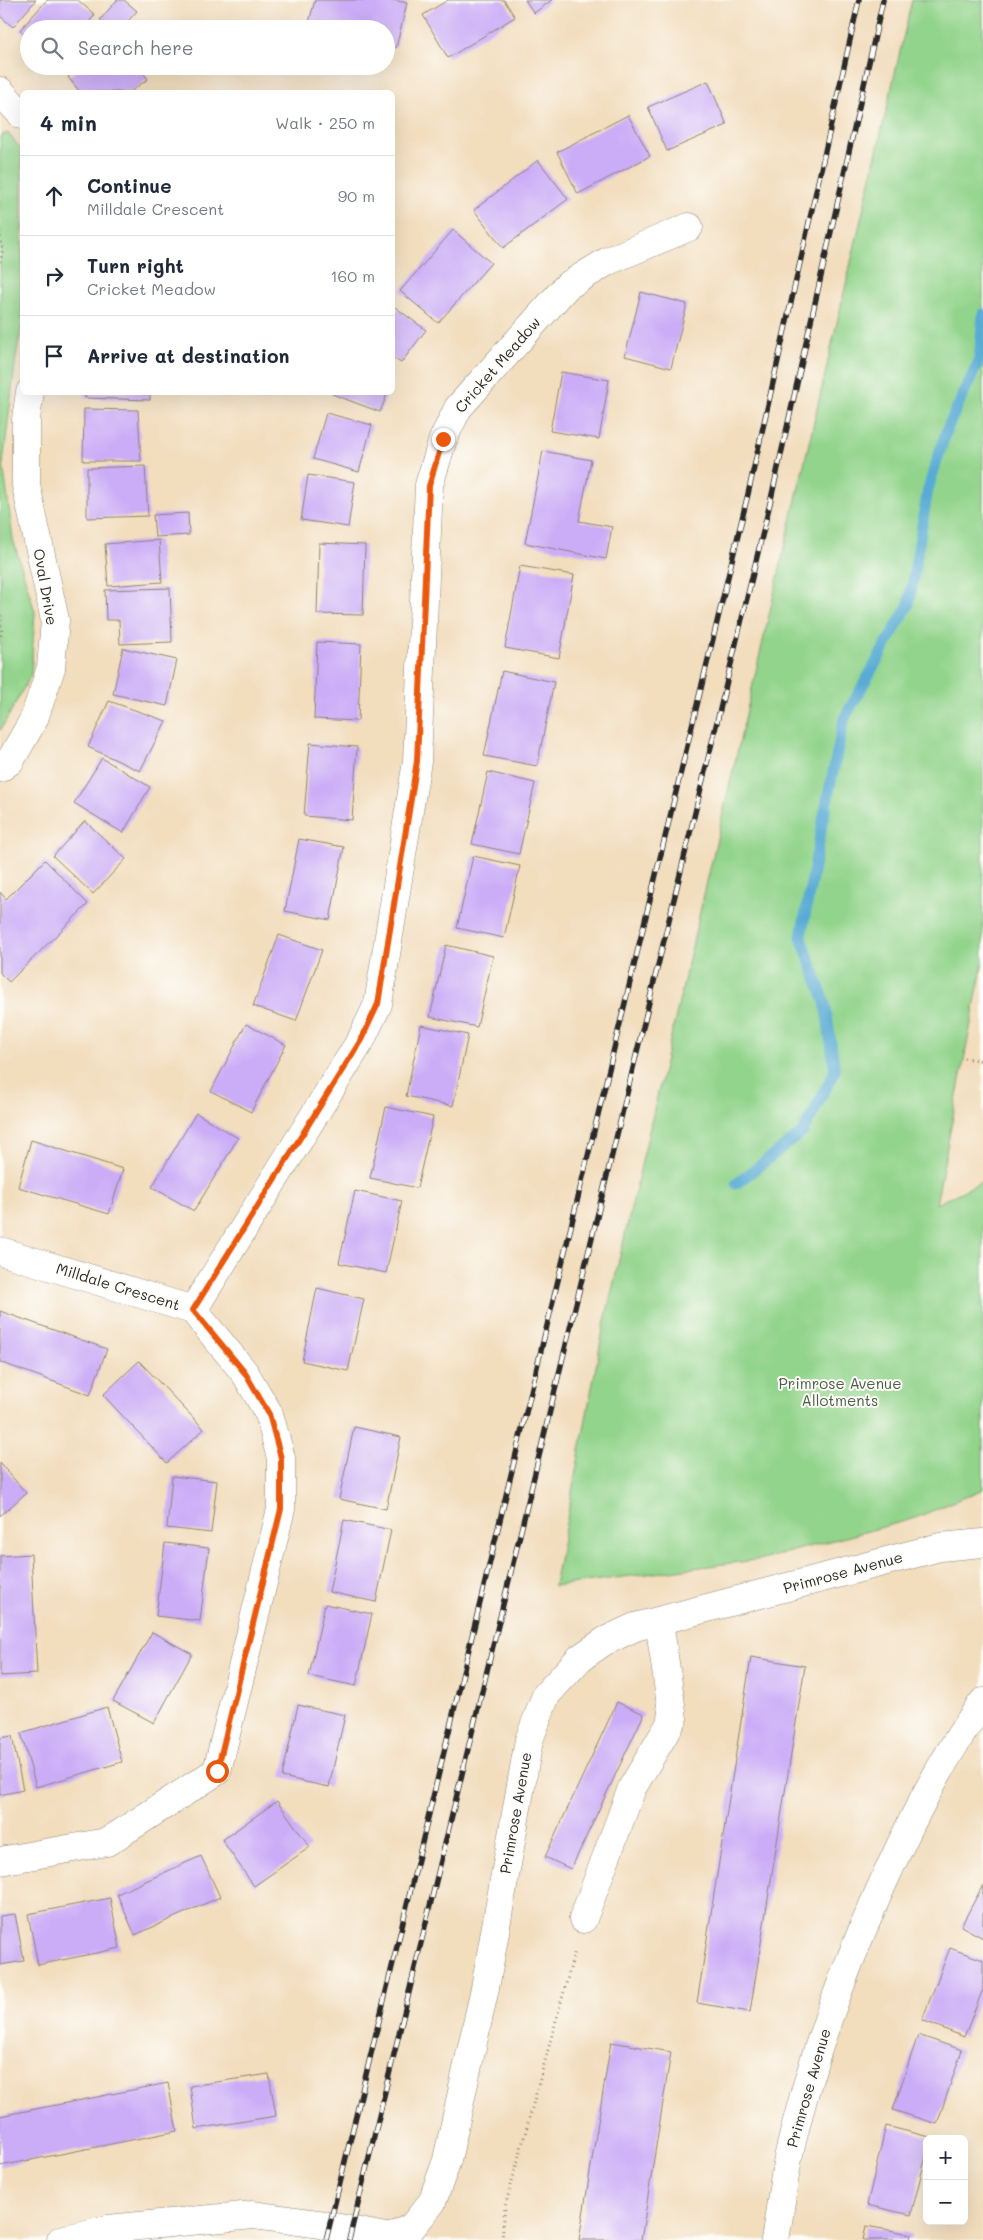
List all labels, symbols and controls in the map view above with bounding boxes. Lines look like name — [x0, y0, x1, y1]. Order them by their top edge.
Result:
search box — [20, 20, 395, 75]
icon: search — [38, 34, 66, 62]
text: Search here — [78, 35, 194, 60]
text: 4 min — [40, 109, 97, 136]
text: Walk · 250 m — [275, 112, 375, 133]
text: Continue — [87, 173, 172, 198]
icon: ahead — [40, 182, 68, 210]
text: 90 m — [338, 185, 375, 206]
text: Milldale Crescent — [87, 198, 224, 219]
text: Turn right — [87, 253, 184, 278]
icon: right — [40, 262, 68, 290]
text: 160 m — [330, 265, 375, 286]
text: Cricket Meadow — [87, 278, 216, 299]
street label: Cricket Meadow — [450, 312, 544, 417]
icon: arrive — [40, 342, 68, 370]
text: Arrive at destination — [87, 343, 290, 368]
route end — [432, 428, 455, 451]
street label: Oval Drive — [29, 547, 63, 627]
street label: Milldale Crescent — [54, 1258, 183, 1314]
park label: Primrose Avenue Allotments — [779, 1373, 901, 1410]
street label: Primrose Avenue — [781, 1546, 905, 1598]
street label: Primrose Avenue — [494, 1751, 536, 1875]
route start — [206, 1760, 229, 1783]
street label: Primrose Avenue — [781, 2026, 835, 2150]
map controls — [923, 2135, 968, 2225]
button: + — [923, 2135, 968, 2180]
button: − — [923, 2180, 968, 2225]

